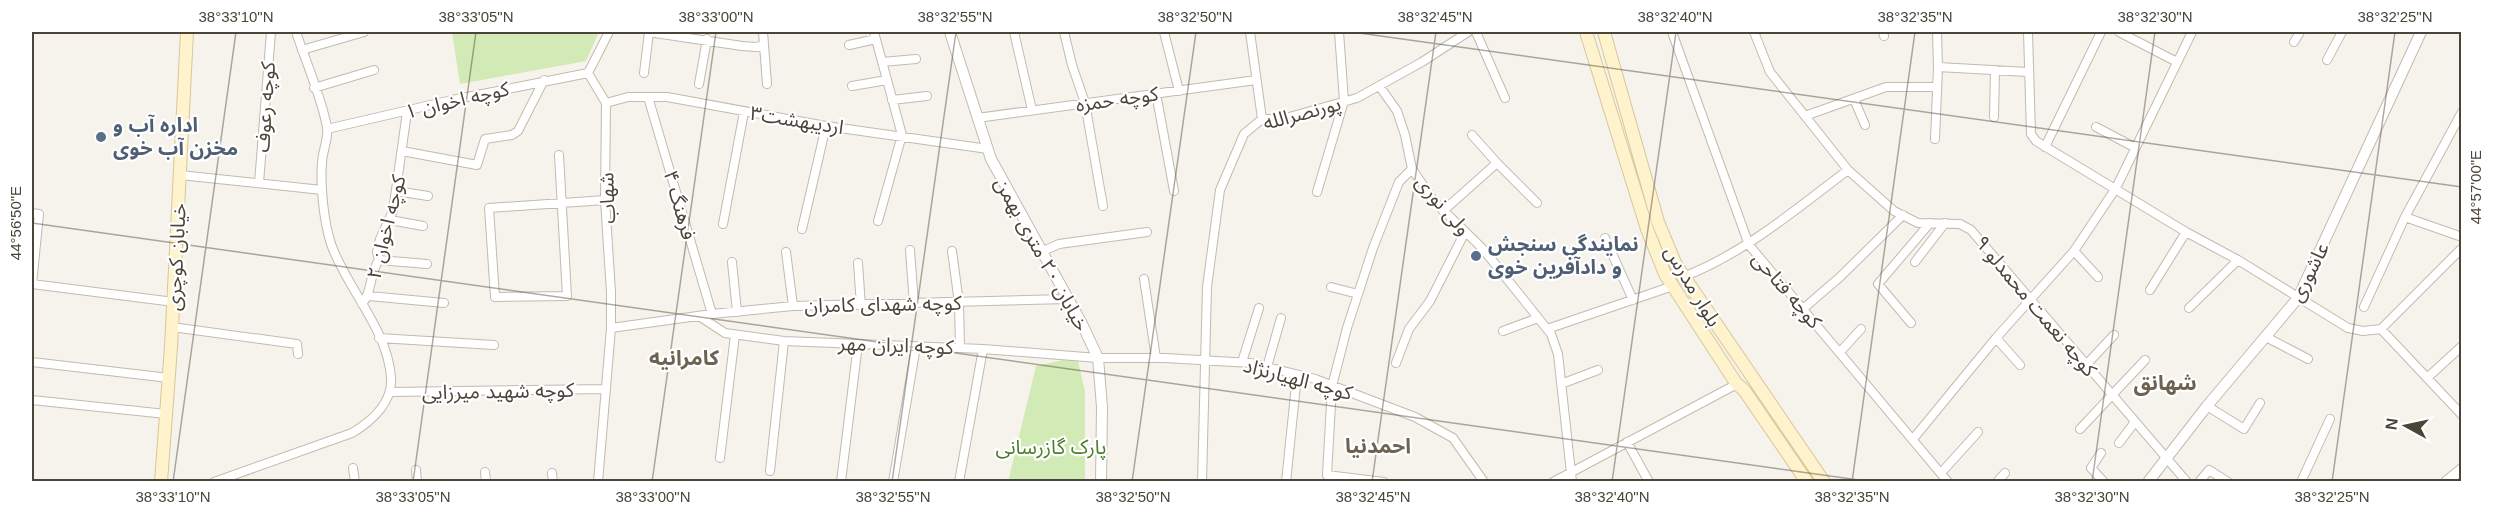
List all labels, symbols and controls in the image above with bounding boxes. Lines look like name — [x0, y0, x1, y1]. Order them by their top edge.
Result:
text: 38°33'10"N — [198, 8, 274, 25]
text: 38°33'05"N — [438, 8, 514, 25]
text: 38°33'00"N — [678, 8, 754, 25]
text: 38°32'55"N — [917, 8, 993, 25]
text: 38°32'50"N — [1157, 8, 1233, 25]
text: 38°32'45"N — [1397, 8, 1473, 25]
text: 38°32'40"N — [1637, 8, 1713, 25]
text: 38°32'35"N — [1877, 8, 1953, 25]
text: 38°32'30"N — [2117, 8, 2193, 25]
text: 38°32'25"N — [2357, 8, 2433, 25]
street label: کوچه رعوف — [251, 60, 281, 153]
street label: کوچه اخوان ۱ — [403, 77, 512, 125]
street label: کوچه حمزه — [1074, 82, 1161, 118]
street label: پورنصرالله — [1261, 92, 1344, 136]
street label: اردیبهشت۳ — [749, 102, 845, 139]
place label: اداره آب و مخزن آب خوی — [113, 114, 238, 160]
marker: اداره آب و مخزن آب خوی — [94, 130, 108, 144]
text: 44°57'00"E — [2467, 150, 2484, 224]
street label: فرهنگ ۴ — [659, 168, 700, 242]
street label: ولی نوری — [1410, 171, 1475, 240]
street label: کوچه اخوان ۲ — [362, 172, 412, 282]
street label: شهاب — [595, 172, 619, 224]
street label: خیابان ۲۰ متری بهمن — [990, 173, 1093, 335]
text: 44°56'50"E — [7, 186, 24, 260]
street label: خیابان کوچری — [162, 202, 192, 312]
street label: کوچه نعمت محمدلو ۹ — [1969, 231, 2102, 383]
place label: نمایندگی سنجش و دادآفرین خوی — [1488, 233, 1639, 279]
street label: عاشوری — [2285, 239, 2334, 306]
street label: بلوار مدرس — [1659, 242, 1726, 331]
street label: کوچه فتاحی — [1746, 248, 1826, 334]
marker: نمایندگی سنجش و دادآفرین خوی — [1469, 249, 1483, 263]
street label: کوچه شهدای کامران — [804, 292, 963, 318]
street label: کوچه ایران مهر — [837, 332, 955, 360]
district label: کامرانیه — [649, 346, 719, 370]
street label: کوچه الهیارنژاد — [1241, 354, 1356, 406]
district label: شهانق — [2133, 371, 2197, 396]
street label: کوچه شهید میرزایی — [422, 379, 575, 405]
north arrow — [2376, 396, 2436, 456]
text: N — [2382, 417, 2401, 431]
district label: احمدنیا — [1345, 434, 1411, 458]
park label: پارک گازرسانی — [995, 436, 1107, 460]
text: 38°33'10"N — [135, 488, 211, 505]
text: 38°33'05"N — [375, 488, 451, 505]
text: 38°33'00"N — [615, 488, 691, 505]
text: 38°32'55"N — [855, 488, 931, 505]
text: 38°32'50"N — [1095, 488, 1171, 505]
text: 38°32'45"N — [1335, 488, 1411, 505]
text: 38°32'40"N — [1574, 488, 1650, 505]
text: 38°32'35"N — [1814, 488, 1890, 505]
text: 38°32'30"N — [2054, 488, 2130, 505]
text: 38°32'25"N — [2294, 488, 2370, 505]

